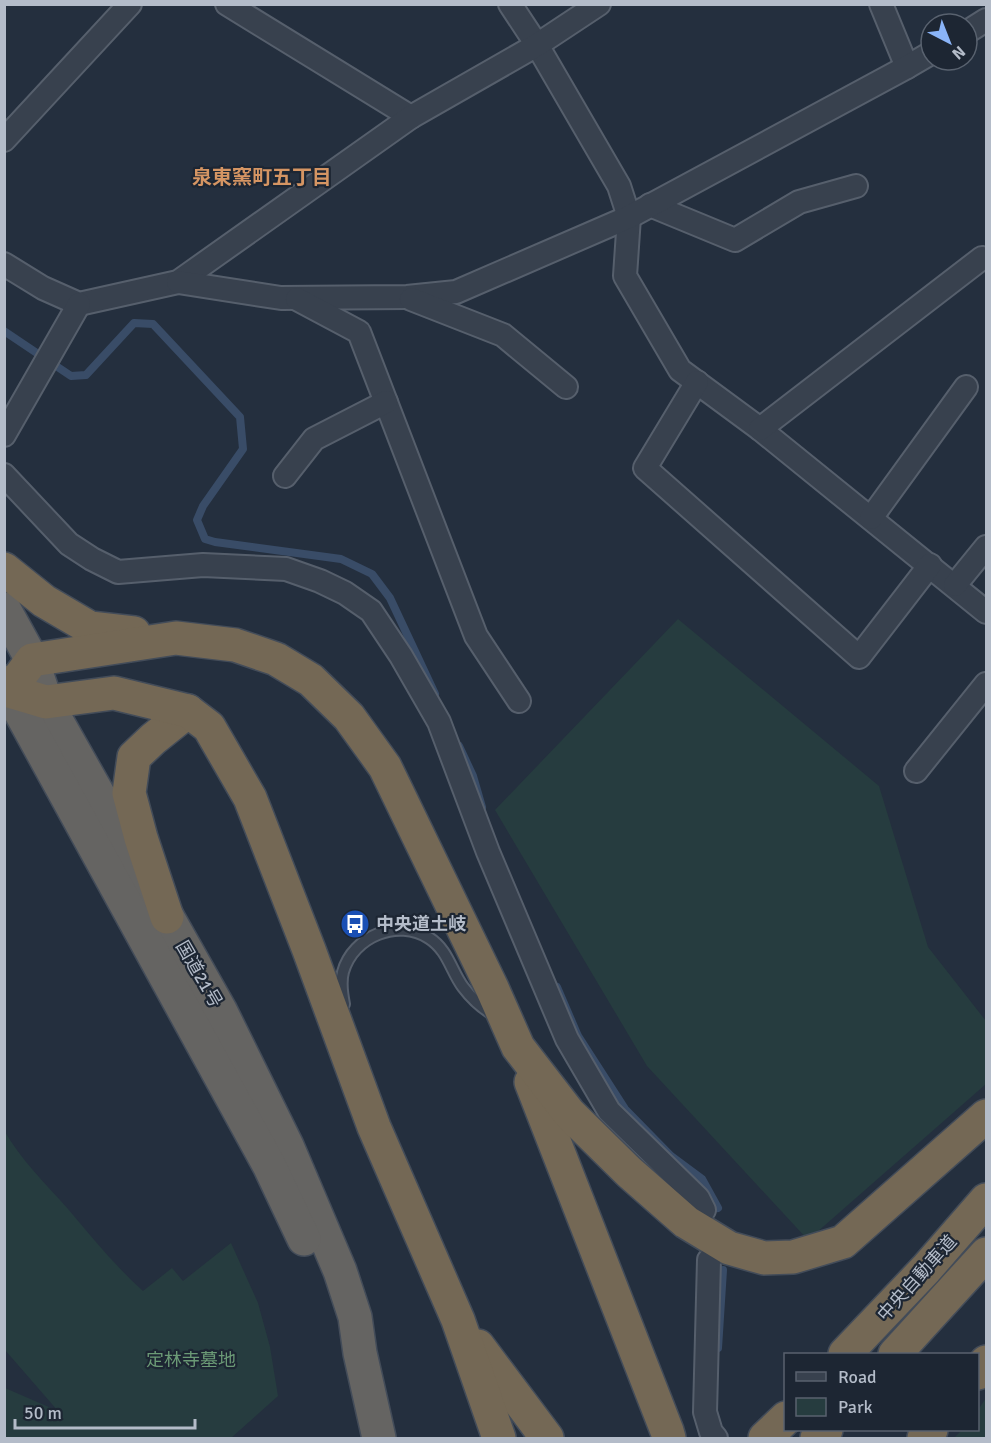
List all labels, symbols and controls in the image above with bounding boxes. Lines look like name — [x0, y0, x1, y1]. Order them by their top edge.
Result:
north arrow — [919, 12, 979, 72]
text: N — [948, 41, 969, 64]
district label: 泉東窯町五丁目 — [192, 165, 332, 190]
bus stop icon: 中央道土岐 — [339, 908, 371, 940]
place label: 中央道土岐 — [376, 913, 467, 935]
street label: 国道21号 — [171, 937, 227, 1011]
street label: 中央自動車道 — [873, 1231, 961, 1325]
park label: 定林寺墓地 — [146, 1349, 236, 1371]
legend — [784, 1353, 979, 1431]
text: Road — [838, 1366, 877, 1388]
scale bar — [15, 1392, 195, 1430]
text: Park — [838, 1396, 873, 1418]
text: 50 m — [24, 1402, 62, 1424]

